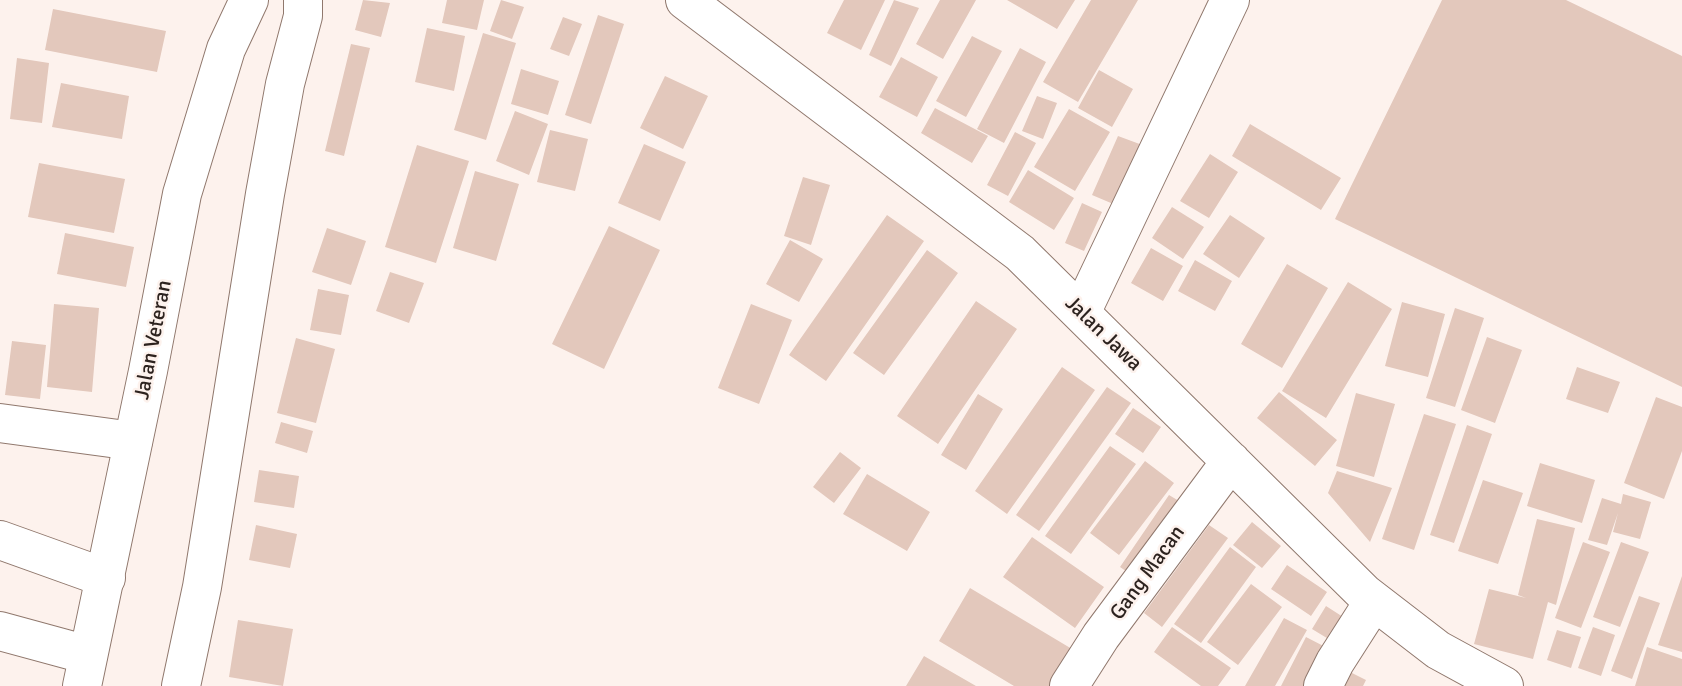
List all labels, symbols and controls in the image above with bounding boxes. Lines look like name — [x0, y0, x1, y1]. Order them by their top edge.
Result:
street label: Jalan Veteran — [130, 278, 178, 402]
street label: Jalan Jawa — [1059, 291, 1147, 377]
street label: Gang Macan — [1105, 521, 1191, 625]

